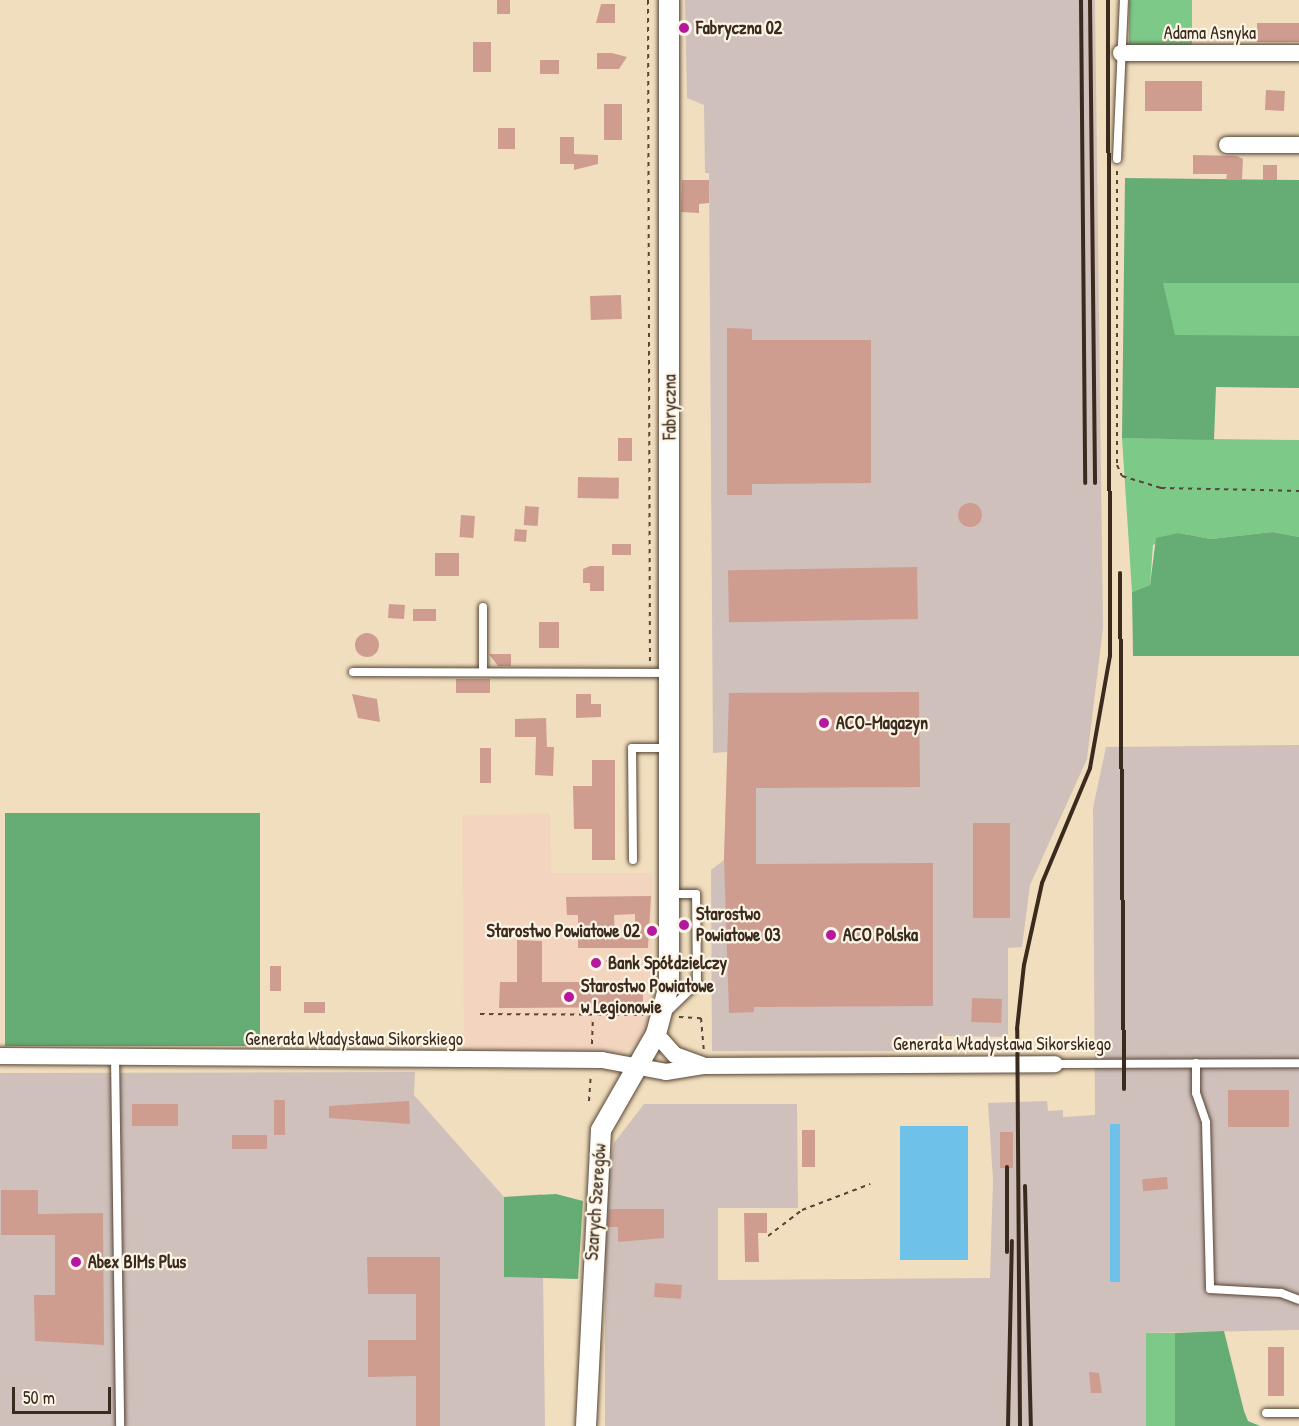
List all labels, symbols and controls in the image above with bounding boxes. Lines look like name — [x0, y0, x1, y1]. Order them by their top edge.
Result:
place label: Fabryczna 02 — [696, 17, 782, 39]
marker: Fabryczna 02 — [677, 21, 691, 35]
street label: Adama Asnyka — [1164, 22, 1256, 44]
street label: Fabryczna — [659, 374, 681, 440]
place label: ACO-Magazyn — [836, 712, 928, 734]
marker: ACO-Magazyn — [817, 716, 831, 730]
place label: Starostwo Powiatowe 03 — [696, 904, 781, 946]
marker: Starostwo Powiatowe 03 — [677, 918, 691, 932]
place label: Starostwo Powiatowe 02 — [487, 920, 640, 942]
marker: Starostwo Powiatowe 02 — [645, 924, 659, 938]
place label: ACO Polska — [843, 924, 918, 946]
marker: ACO Polska — [824, 928, 838, 942]
place label: Bank Spółdzielczy — [608, 952, 727, 974]
marker: Bank Spółdzielczy — [589, 956, 603, 970]
place label: Starostwo Powiatowe w Legionowie — [581, 976, 714, 1018]
marker: Starostwo Powiatowe w Legionowie — [562, 990, 576, 1004]
street label: Generała Władysława Sikorskiego — [245, 1028, 463, 1050]
street label: Generała Władysława Sikorskiego — [893, 1033, 1111, 1055]
street label: Szarych Szeregów — [581, 1143, 611, 1261]
place label: Abex BIMs Plus — [88, 1251, 186, 1273]
marker: Abex BIMs Plus — [69, 1255, 83, 1269]
scale bar — [15, 1375, 114, 1413]
text: 50 m — [23, 1385, 55, 1410]

